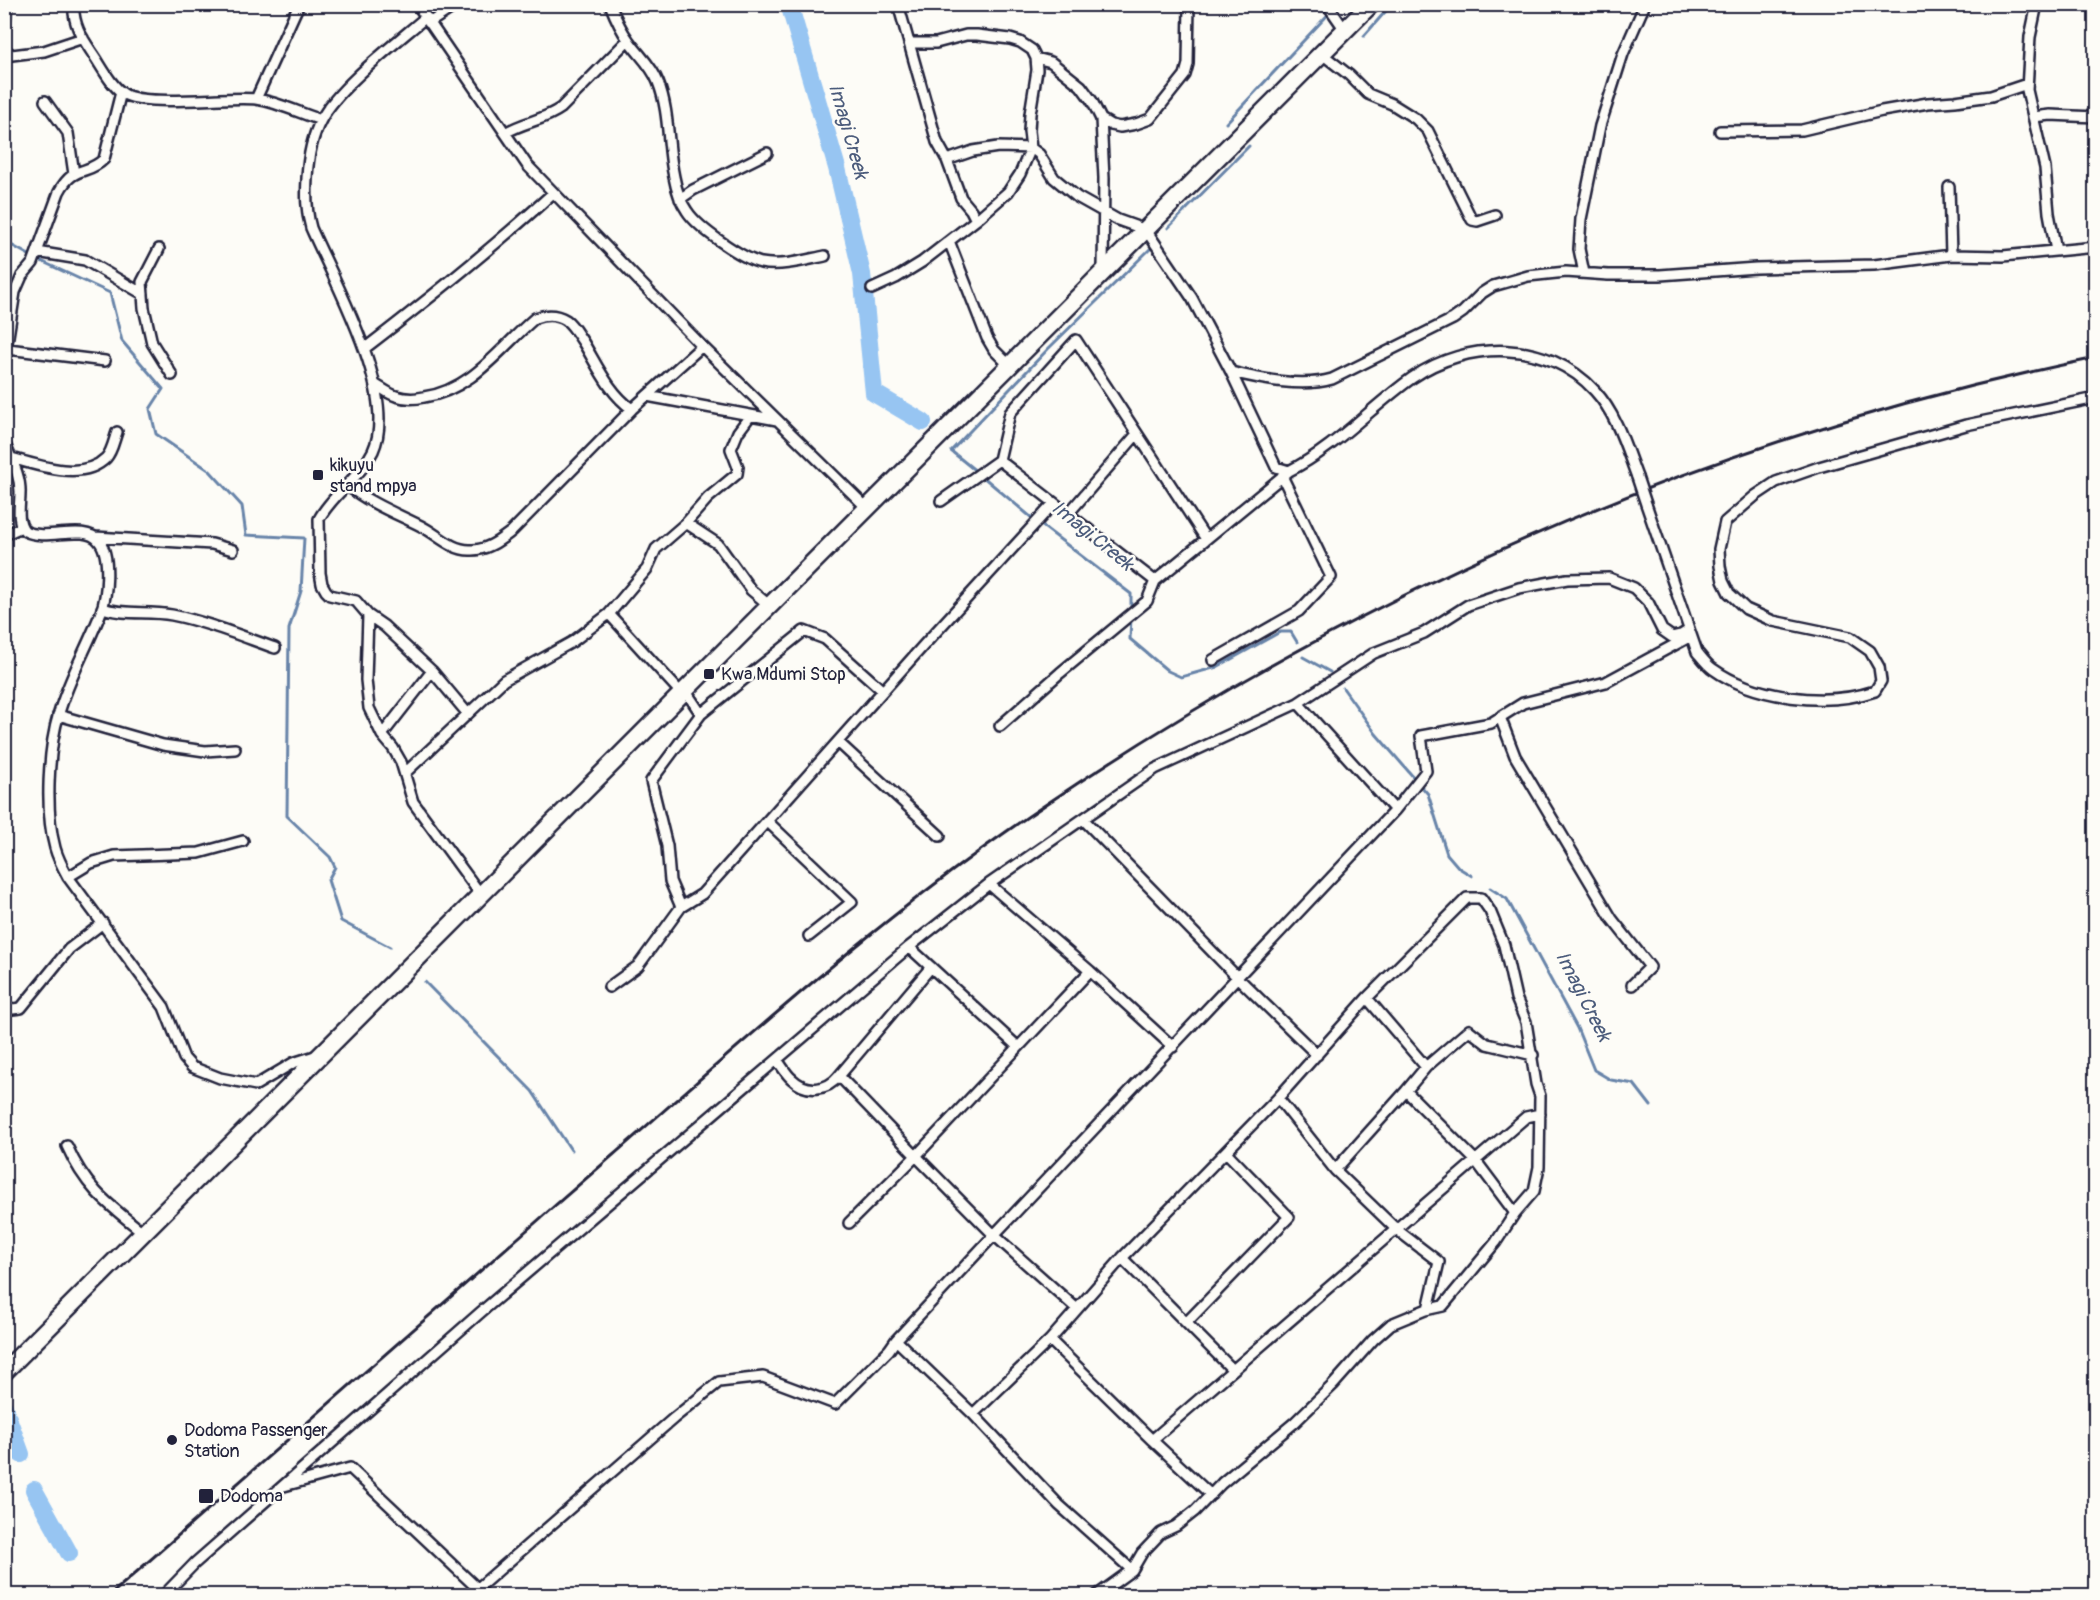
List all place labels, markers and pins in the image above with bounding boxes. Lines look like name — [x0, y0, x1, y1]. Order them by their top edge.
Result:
place label: kikuyu stand mpya — [330, 454, 417, 498]
marker: kikuyu stand mpya — [311, 468, 325, 482]
place label: Kwa Mdumi Stop — [721, 663, 846, 686]
marker: Kwa Mdumi Stop — [702, 667, 716, 681]
place label: Dodoma Passenger Station — [184, 1419, 328, 1463]
marker: Dodoma Passenger Station — [165, 1433, 179, 1447]
place label: Dodoma — [220, 1485, 283, 1508]
marker: Dodoma — [197, 1487, 215, 1505]

